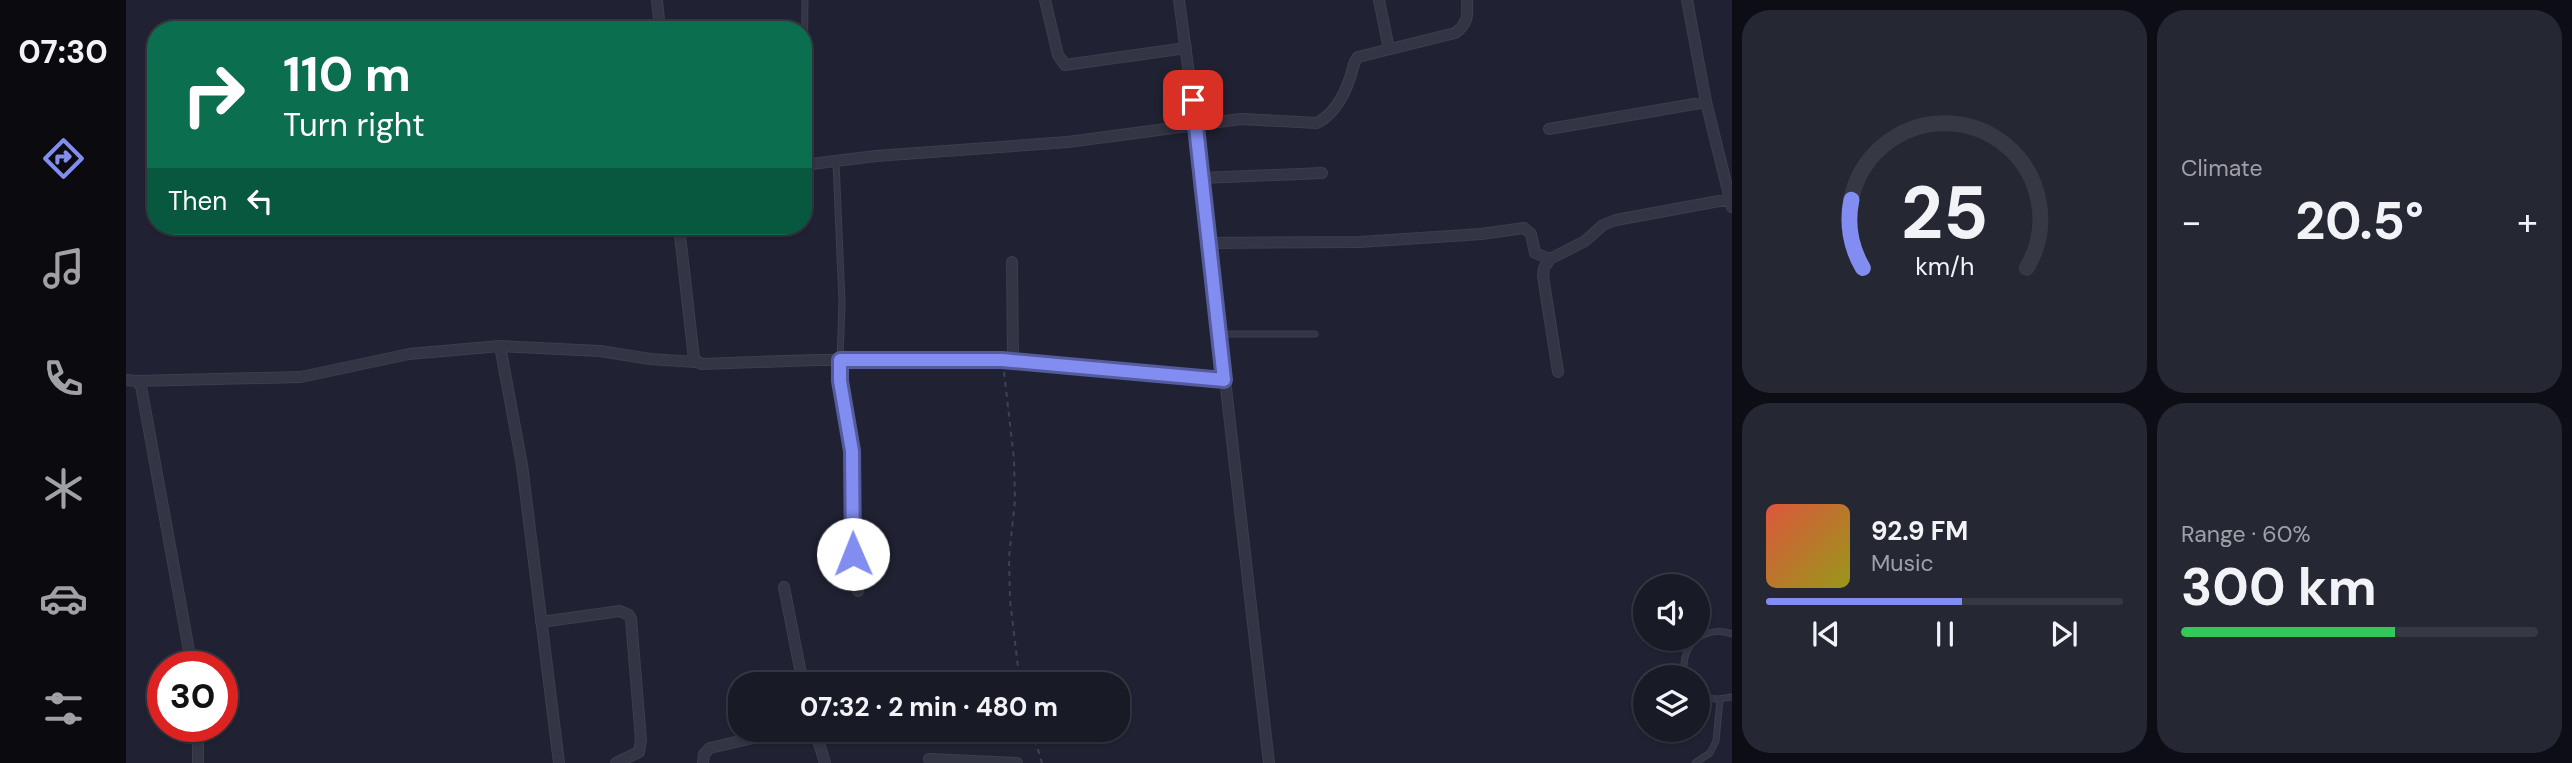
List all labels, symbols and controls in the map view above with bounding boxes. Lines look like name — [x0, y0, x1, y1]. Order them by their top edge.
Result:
text: 07:30 — [18, 31, 108, 73]
text: 110 m — [283, 42, 411, 106]
icon: right — [168, 49, 259, 140]
pin — [1163, 70, 1223, 130]
icon: arrive — [1174, 81, 1212, 119]
text: Turn right — [283, 104, 425, 146]
icon: directions — [39, 134, 88, 183]
text: Climate — [2181, 153, 2263, 183]
text: 25 — [1901, 166, 1988, 261]
icon: left — [241, 182, 279, 220]
text: Then — [168, 184, 227, 218]
text: 20.5° — [2295, 187, 2424, 255]
text: − — [2181, 197, 2202, 247]
text: + — [2517, 197, 2538, 247]
icon: music — [39, 244, 88, 293]
text: km/h — [1915, 249, 1974, 282]
icon: phone — [39, 354, 88, 403]
icon: climate — [39, 464, 88, 513]
text: 92.9 FM — [1871, 514, 1968, 548]
position arrow — [816, 517, 890, 591]
text: Range · 60% — [2181, 519, 2311, 549]
text: Music — [1871, 548, 1934, 578]
text: 300 km — [2181, 553, 2377, 621]
icon: car — [39, 574, 88, 623]
map controls — [1633, 574, 1710, 742]
button: sound — [1633, 574, 1710, 651]
icon: previous — [1807, 615, 1845, 653]
icon: pause — [1926, 615, 1964, 653]
icon: next — [2045, 615, 2083, 653]
speed limit sign: 30 — [147, 651, 238, 742]
button: layers — [1633, 665, 1710, 742]
icon: filters — [39, 684, 88, 733]
text: 07:32 · 2 min · 480 m — [800, 690, 1058, 724]

